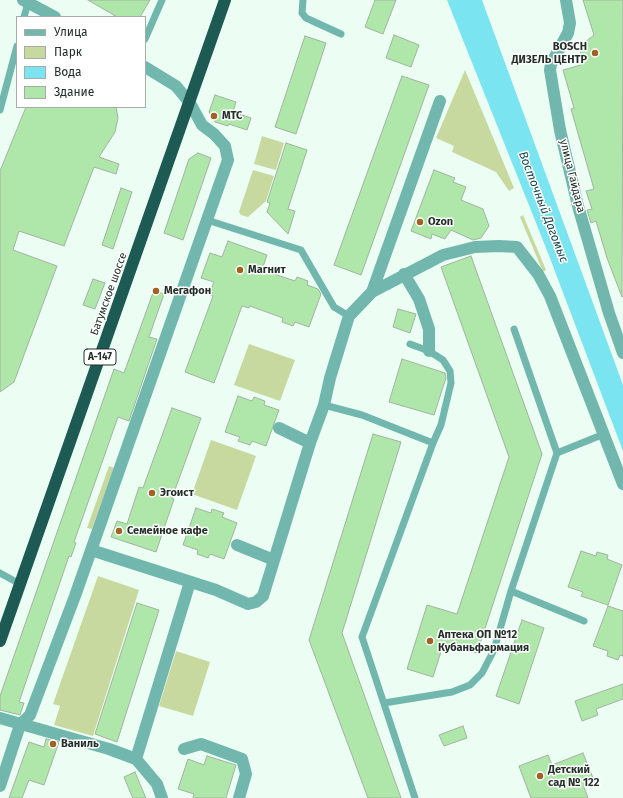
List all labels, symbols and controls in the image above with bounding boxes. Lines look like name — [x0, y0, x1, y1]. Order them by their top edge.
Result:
legend — [16, 16, 146, 108]
text: Улица — [54, 25, 88, 39]
place label: BOSCH ДИЗЕЛЬ ЦЕНТР — [511, 40, 587, 66]
text: Парк — [54, 45, 82, 59]
marker: BOSCH ДИЗЕЛЬ ЦЕНТР — [590, 48, 600, 58]
text: Вода — [54, 65, 81, 79]
text: Здание — [54, 85, 94, 99]
place label: МТС — [222, 109, 242, 123]
marker: МТС — [209, 111, 219, 121]
street label: улица Гайдара — [557, 138, 587, 214]
water label: Восточный Дагомыс — [515, 149, 571, 265]
place label: Ozon — [428, 215, 453, 229]
marker: Ozon — [415, 217, 425, 227]
street label: Батумское шоссе — [88, 251, 130, 337]
place label: Магнит — [248, 263, 286, 277]
marker: Магнит — [235, 265, 245, 275]
place label: Мегафон — [164, 284, 211, 298]
marker: Мегафон — [151, 286, 161, 296]
road number: А-147 — [84, 349, 116, 365]
place label: Эгоист — [160, 486, 194, 500]
marker: Эгоист — [147, 488, 157, 498]
place label: Семейное кафе — [127, 524, 208, 538]
marker: Семейное кафе — [114, 526, 124, 536]
place label: Аптека ОП №12 Кубаньфармация — [438, 628, 529, 654]
marker: Аптека ОП №12 Кубаньфармация — [425, 636, 435, 646]
place label: Ваниль — [61, 737, 99, 751]
marker: Ваниль — [48, 739, 58, 749]
place label: Детский сад № 122 — [548, 763, 599, 789]
marker: Детский сад № 122 — [535, 771, 545, 781]

